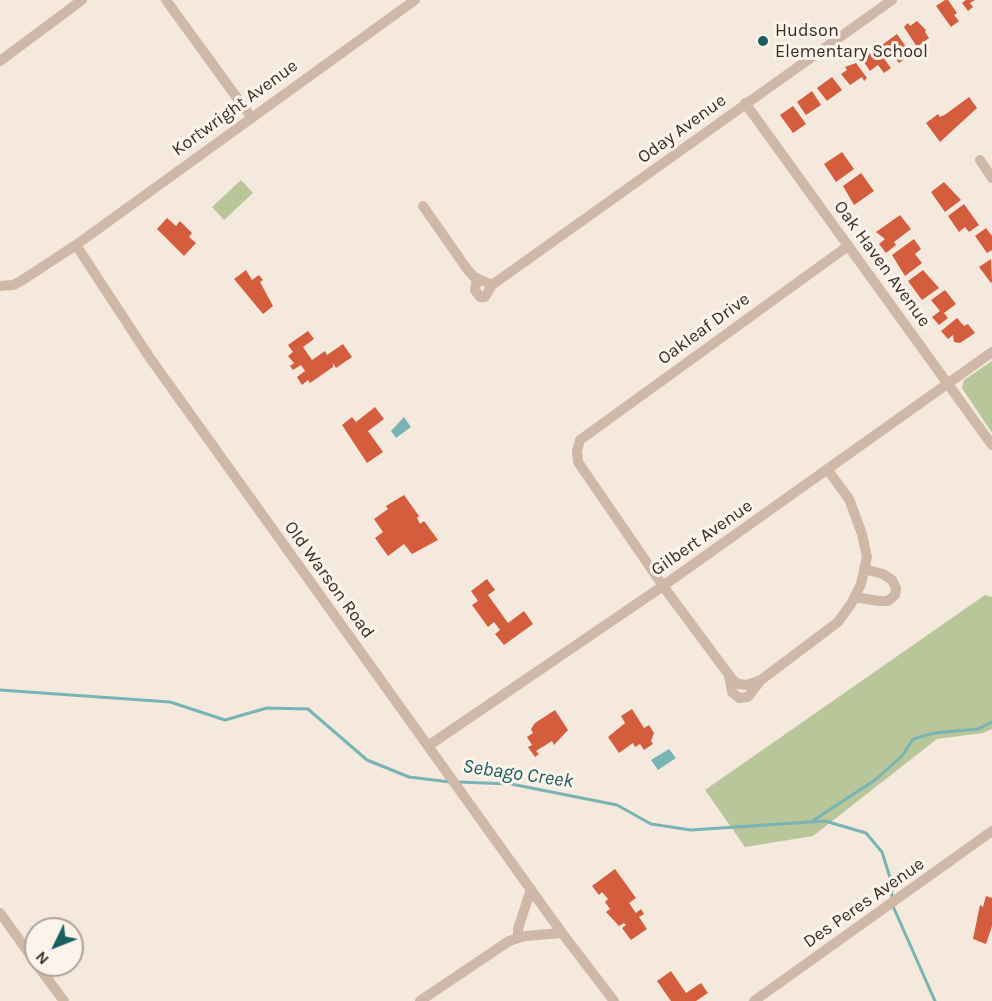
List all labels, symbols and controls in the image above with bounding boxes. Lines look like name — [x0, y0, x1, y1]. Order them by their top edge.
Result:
place label: Hudson Elementary School — [775, 20, 928, 63]
marker: Hudson Elementary School — [756, 34, 770, 48]
street label: Kortwright Avenue — [168, 55, 302, 161]
street label: Oday Avenue — [634, 90, 730, 168]
street label: Oak Haven Avenue — [829, 197, 935, 331]
street label: Oakleaf Drive — [654, 288, 754, 370]
street label: Gilbert Avenue — [647, 495, 757, 581]
street label: Old Warson Road — [279, 517, 379, 643]
water label: Sebago Creek — [461, 754, 575, 794]
street label: Des Peres Avenue — [799, 853, 929, 953]
north arrow — [24, 917, 84, 977]
text: N — [31, 948, 53, 969]

